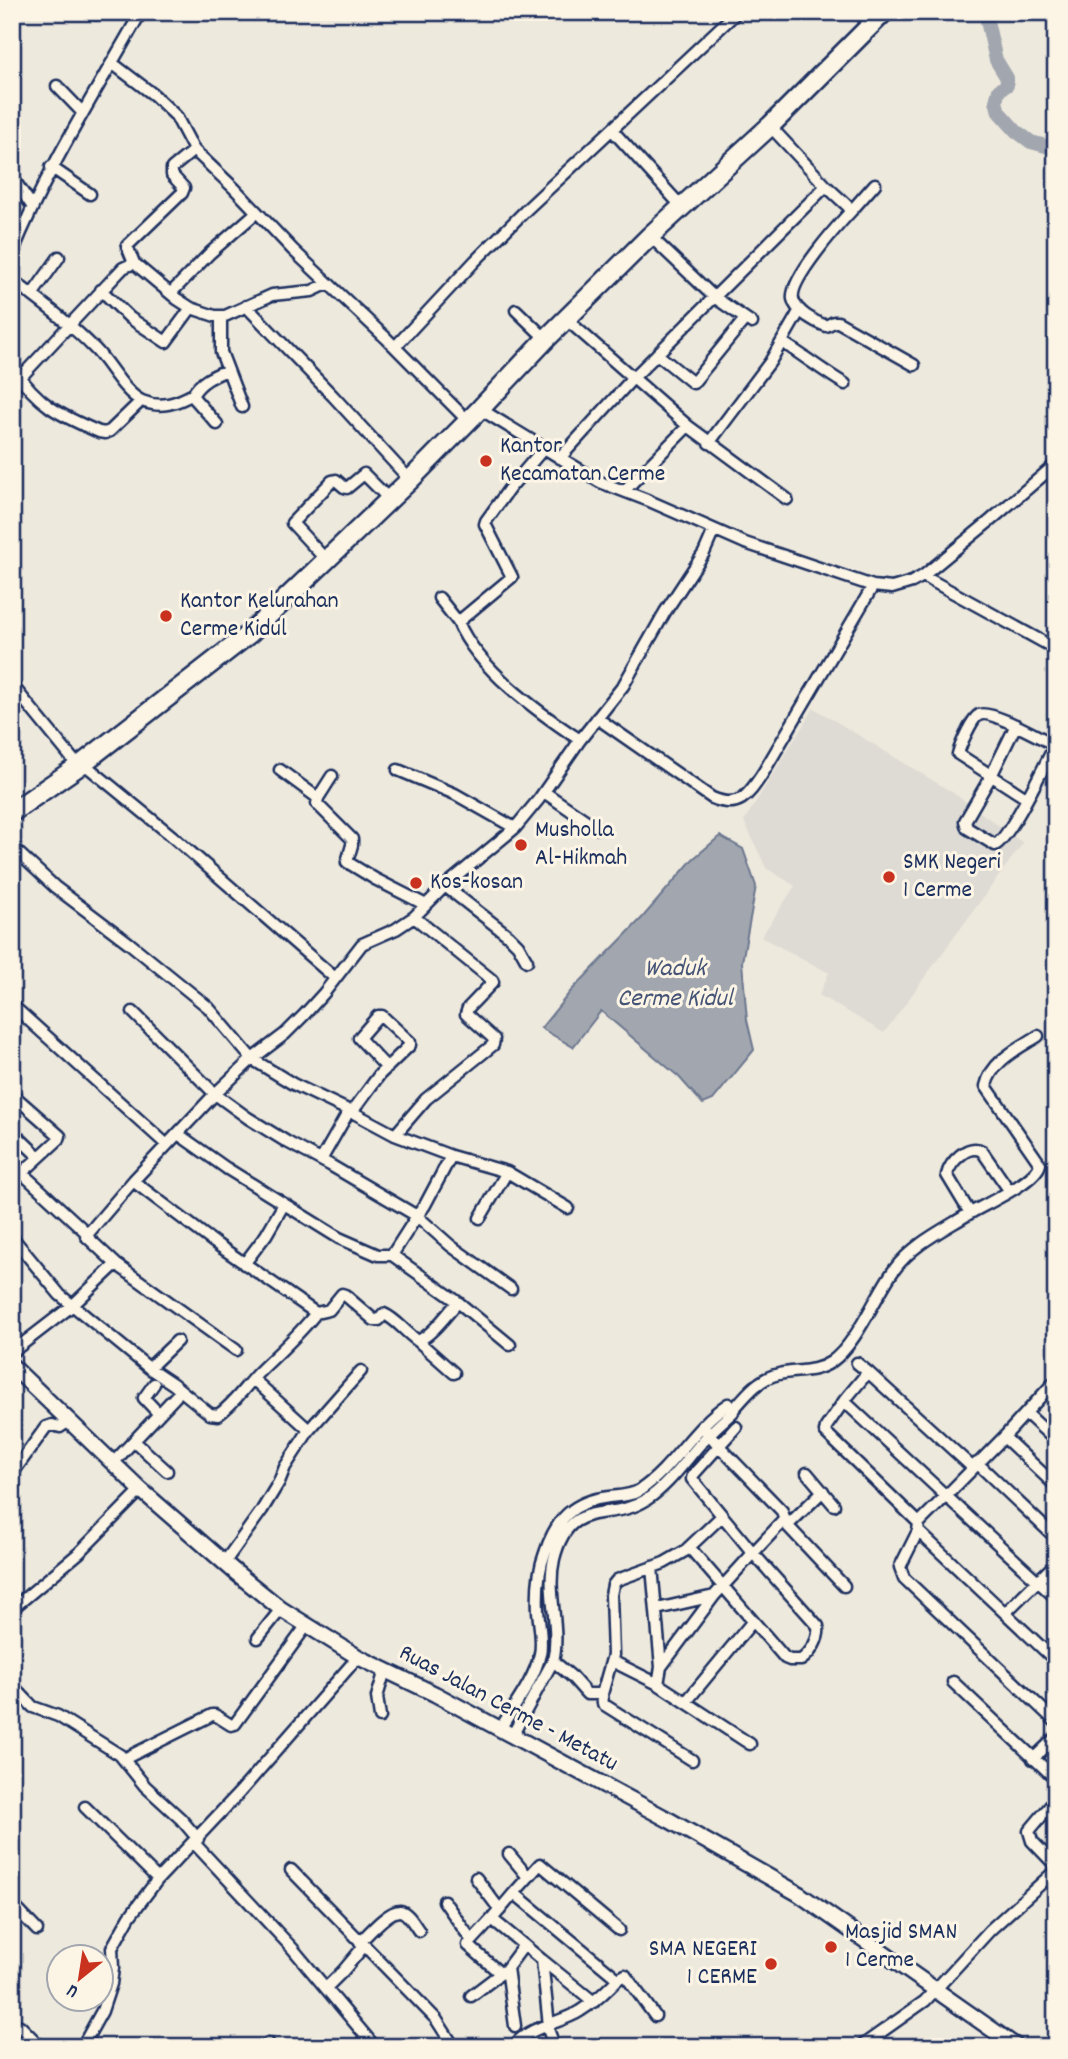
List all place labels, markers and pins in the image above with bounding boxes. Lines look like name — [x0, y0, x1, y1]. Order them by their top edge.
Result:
place label: Kantor Kecamatan Cerme — [500, 430, 665, 492]
marker: Kantor Kecamatan Cerme — [478, 453, 494, 469]
place label: Kantor Kelurahan Cerme Kidul — [180, 585, 339, 647]
marker: Kantor Kelurahan Cerme Kidul — [158, 608, 174, 624]
place label: Musholla Al-Hikmah — [535, 814, 627, 876]
marker: Musholla Al-Hikmah — [513, 837, 529, 853]
place label: SMK Negeri 1 Cerme — [903, 846, 1001, 908]
place label: Kos-kosan — [430, 866, 523, 900]
marker: SMK Negeri 1 Cerme — [881, 869, 897, 885]
marker: Kos-kosan — [408, 875, 424, 891]
place label: Masjid SMAN 1 Cerme — [845, 1916, 957, 1978]
place label: SMA NEGERI 1 CERME — [649, 1933, 758, 1995]
marker: Masjid SMAN 1 Cerme — [823, 1939, 839, 1955]
marker: SMA NEGERI 1 CERME — [763, 1956, 779, 1972]

